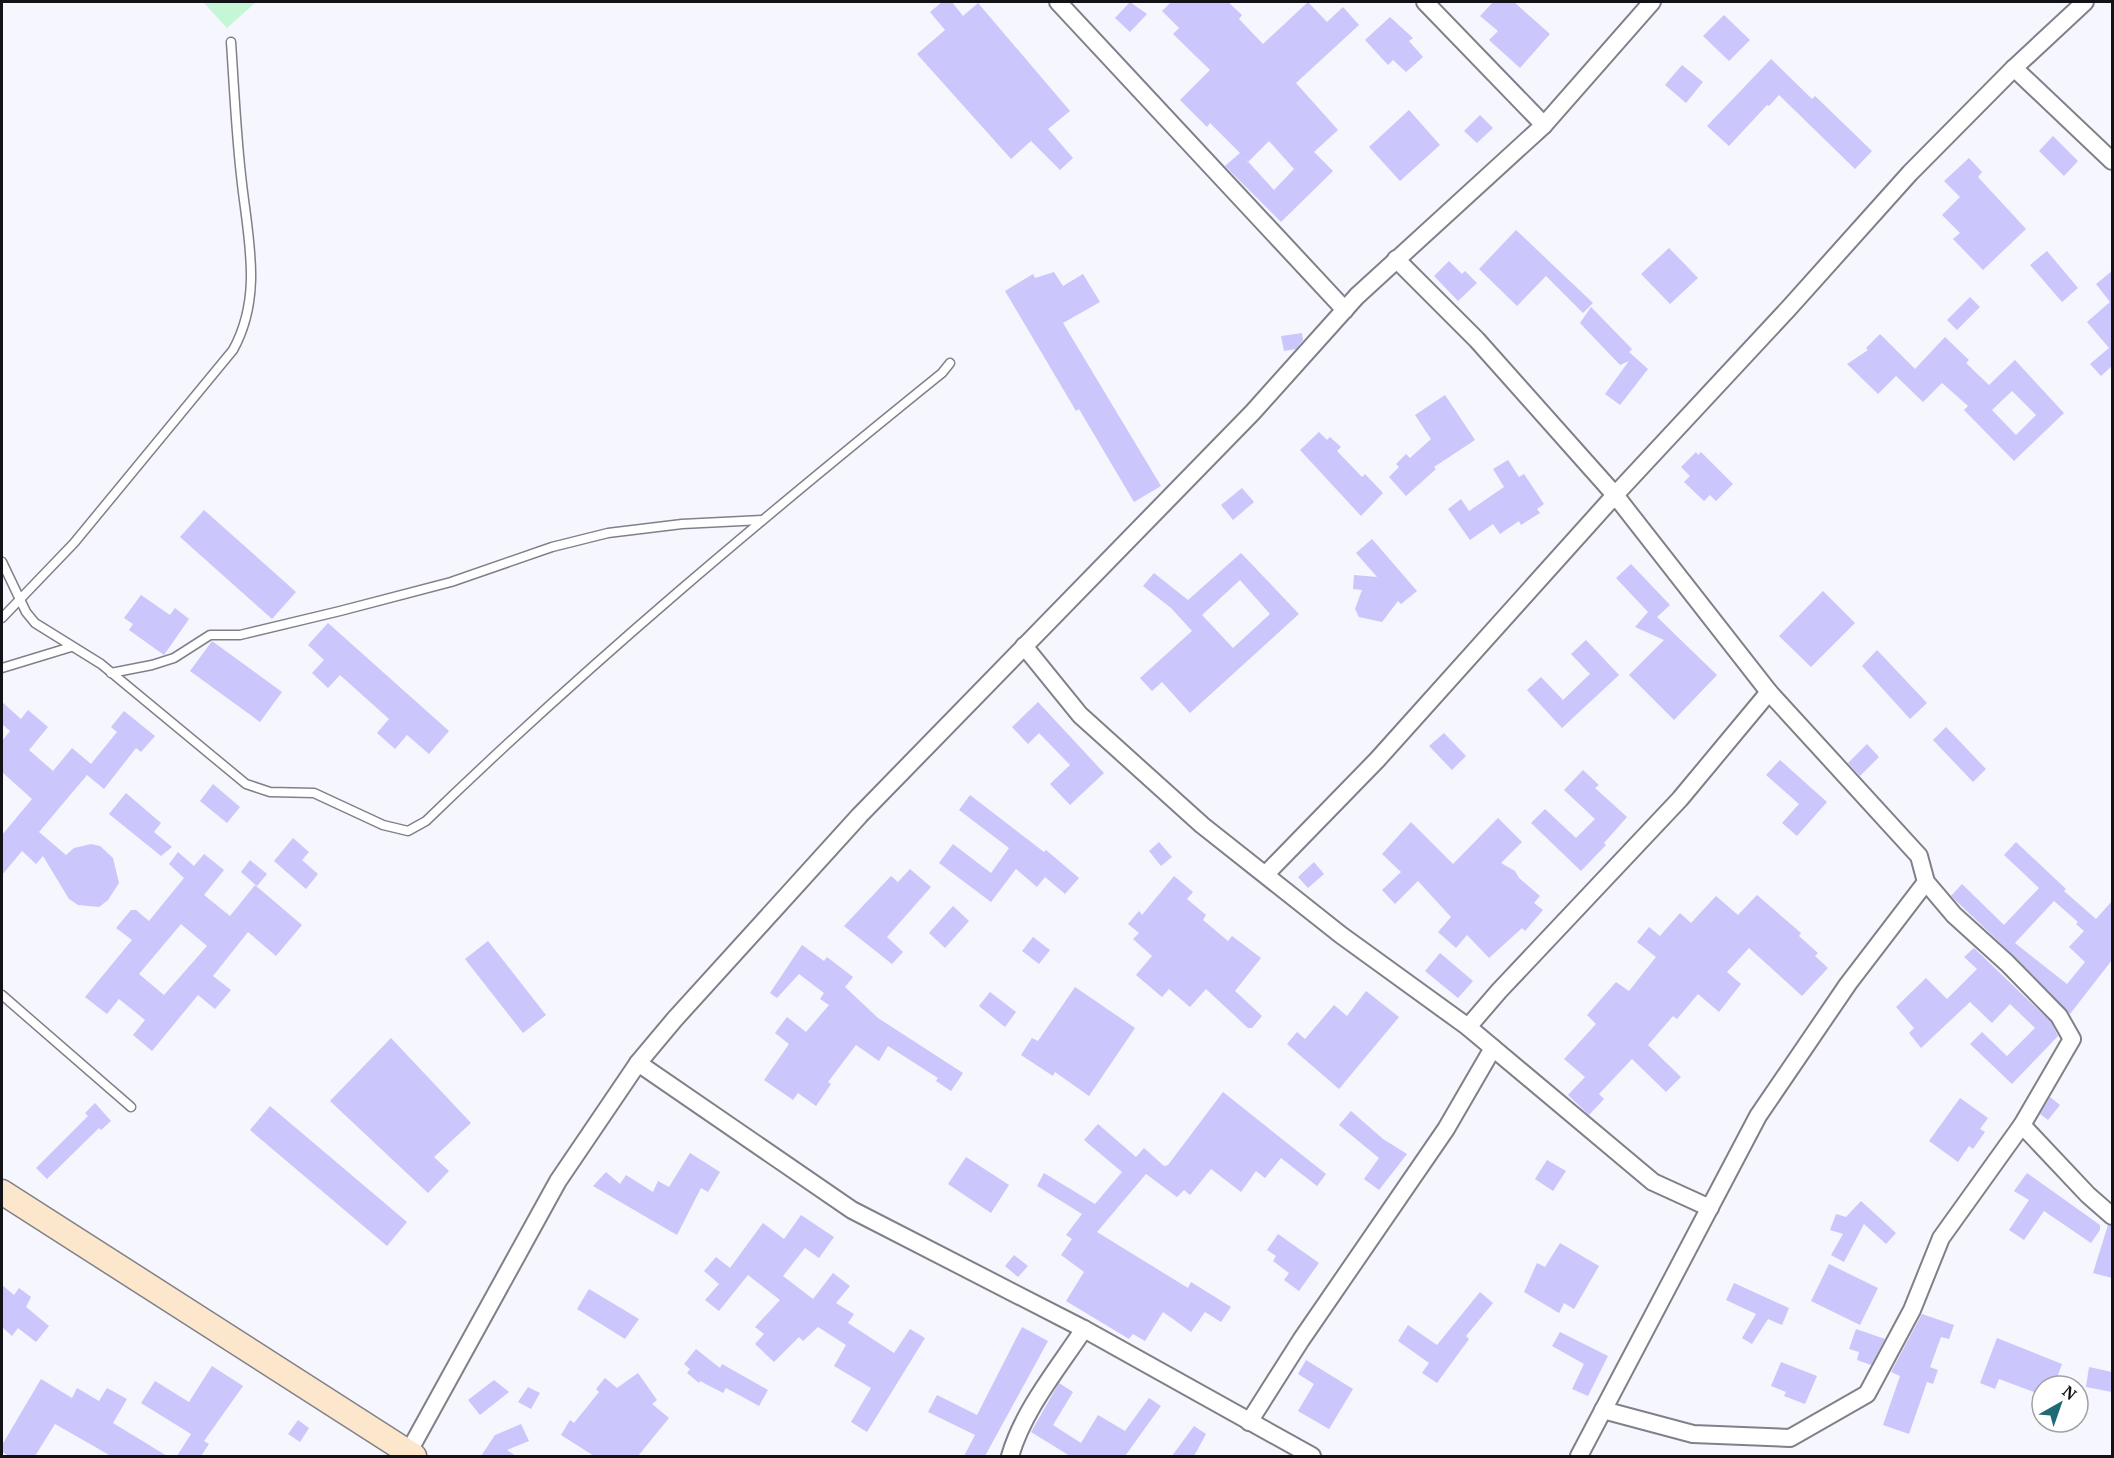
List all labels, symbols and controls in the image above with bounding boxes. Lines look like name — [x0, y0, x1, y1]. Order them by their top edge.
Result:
north arrow — [2030, 1374, 2090, 1434]
text: N — [2058, 1380, 2081, 1405]

